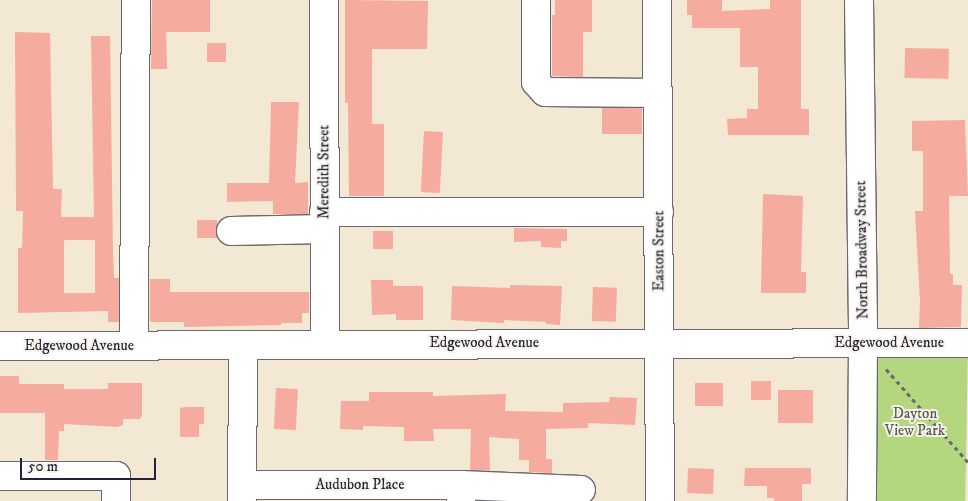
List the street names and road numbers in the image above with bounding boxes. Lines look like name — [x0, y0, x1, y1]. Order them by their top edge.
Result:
street label: Meredith Street — [315, 125, 333, 219]
street label: North Broadway Street — [852, 181, 872, 319]
street label: Easton Street — [650, 211, 668, 291]
street label: Edgewood Avenue — [429, 334, 539, 352]
street label: Edgewood Avenue — [834, 334, 944, 352]
street label: Edgewood Avenue — [24, 337, 134, 355]
street label: Audubon Place — [315, 476, 405, 494]

